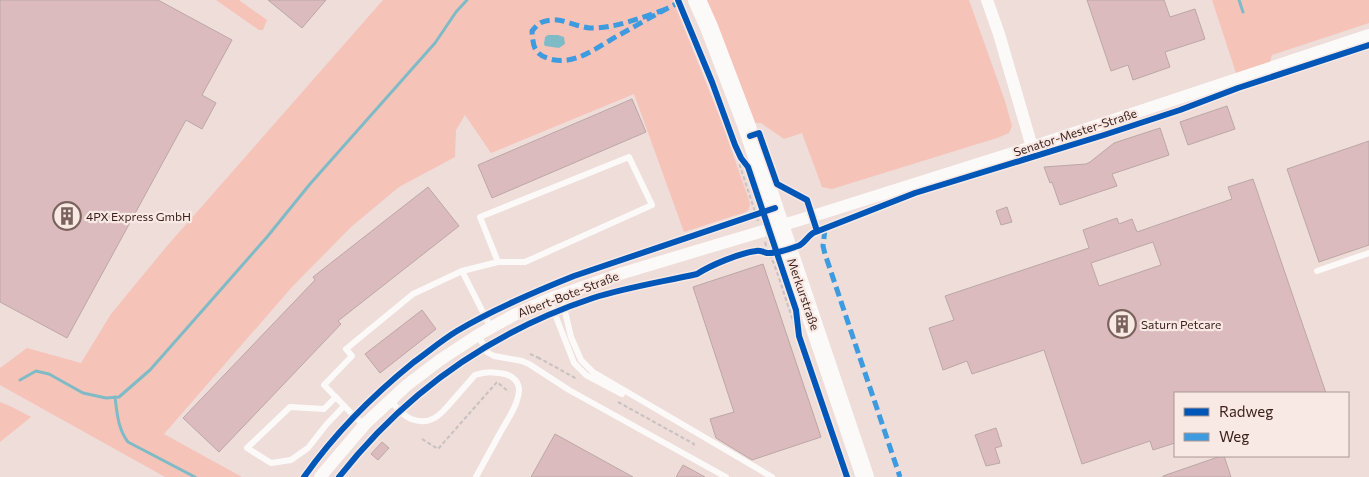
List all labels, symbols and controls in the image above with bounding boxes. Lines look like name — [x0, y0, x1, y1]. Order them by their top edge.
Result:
street label: Senator-Mester-Straße — [1011, 105, 1139, 159]
building icon: 4PX Express GmbH — [52, 201, 82, 231]
place label: 4PX Express GmbH — [86, 209, 191, 223]
street label: Merkurstraße — [785, 256, 823, 332]
street label: Albert-Bote-Straße — [516, 268, 620, 320]
building icon: Saturn Petcare — [1107, 309, 1137, 339]
place label: Saturn Petcare — [1141, 317, 1221, 331]
legend — [1174, 392, 1349, 457]
text: Radweg — [1219, 402, 1273, 420]
text: Weg — [1219, 427, 1249, 445]

